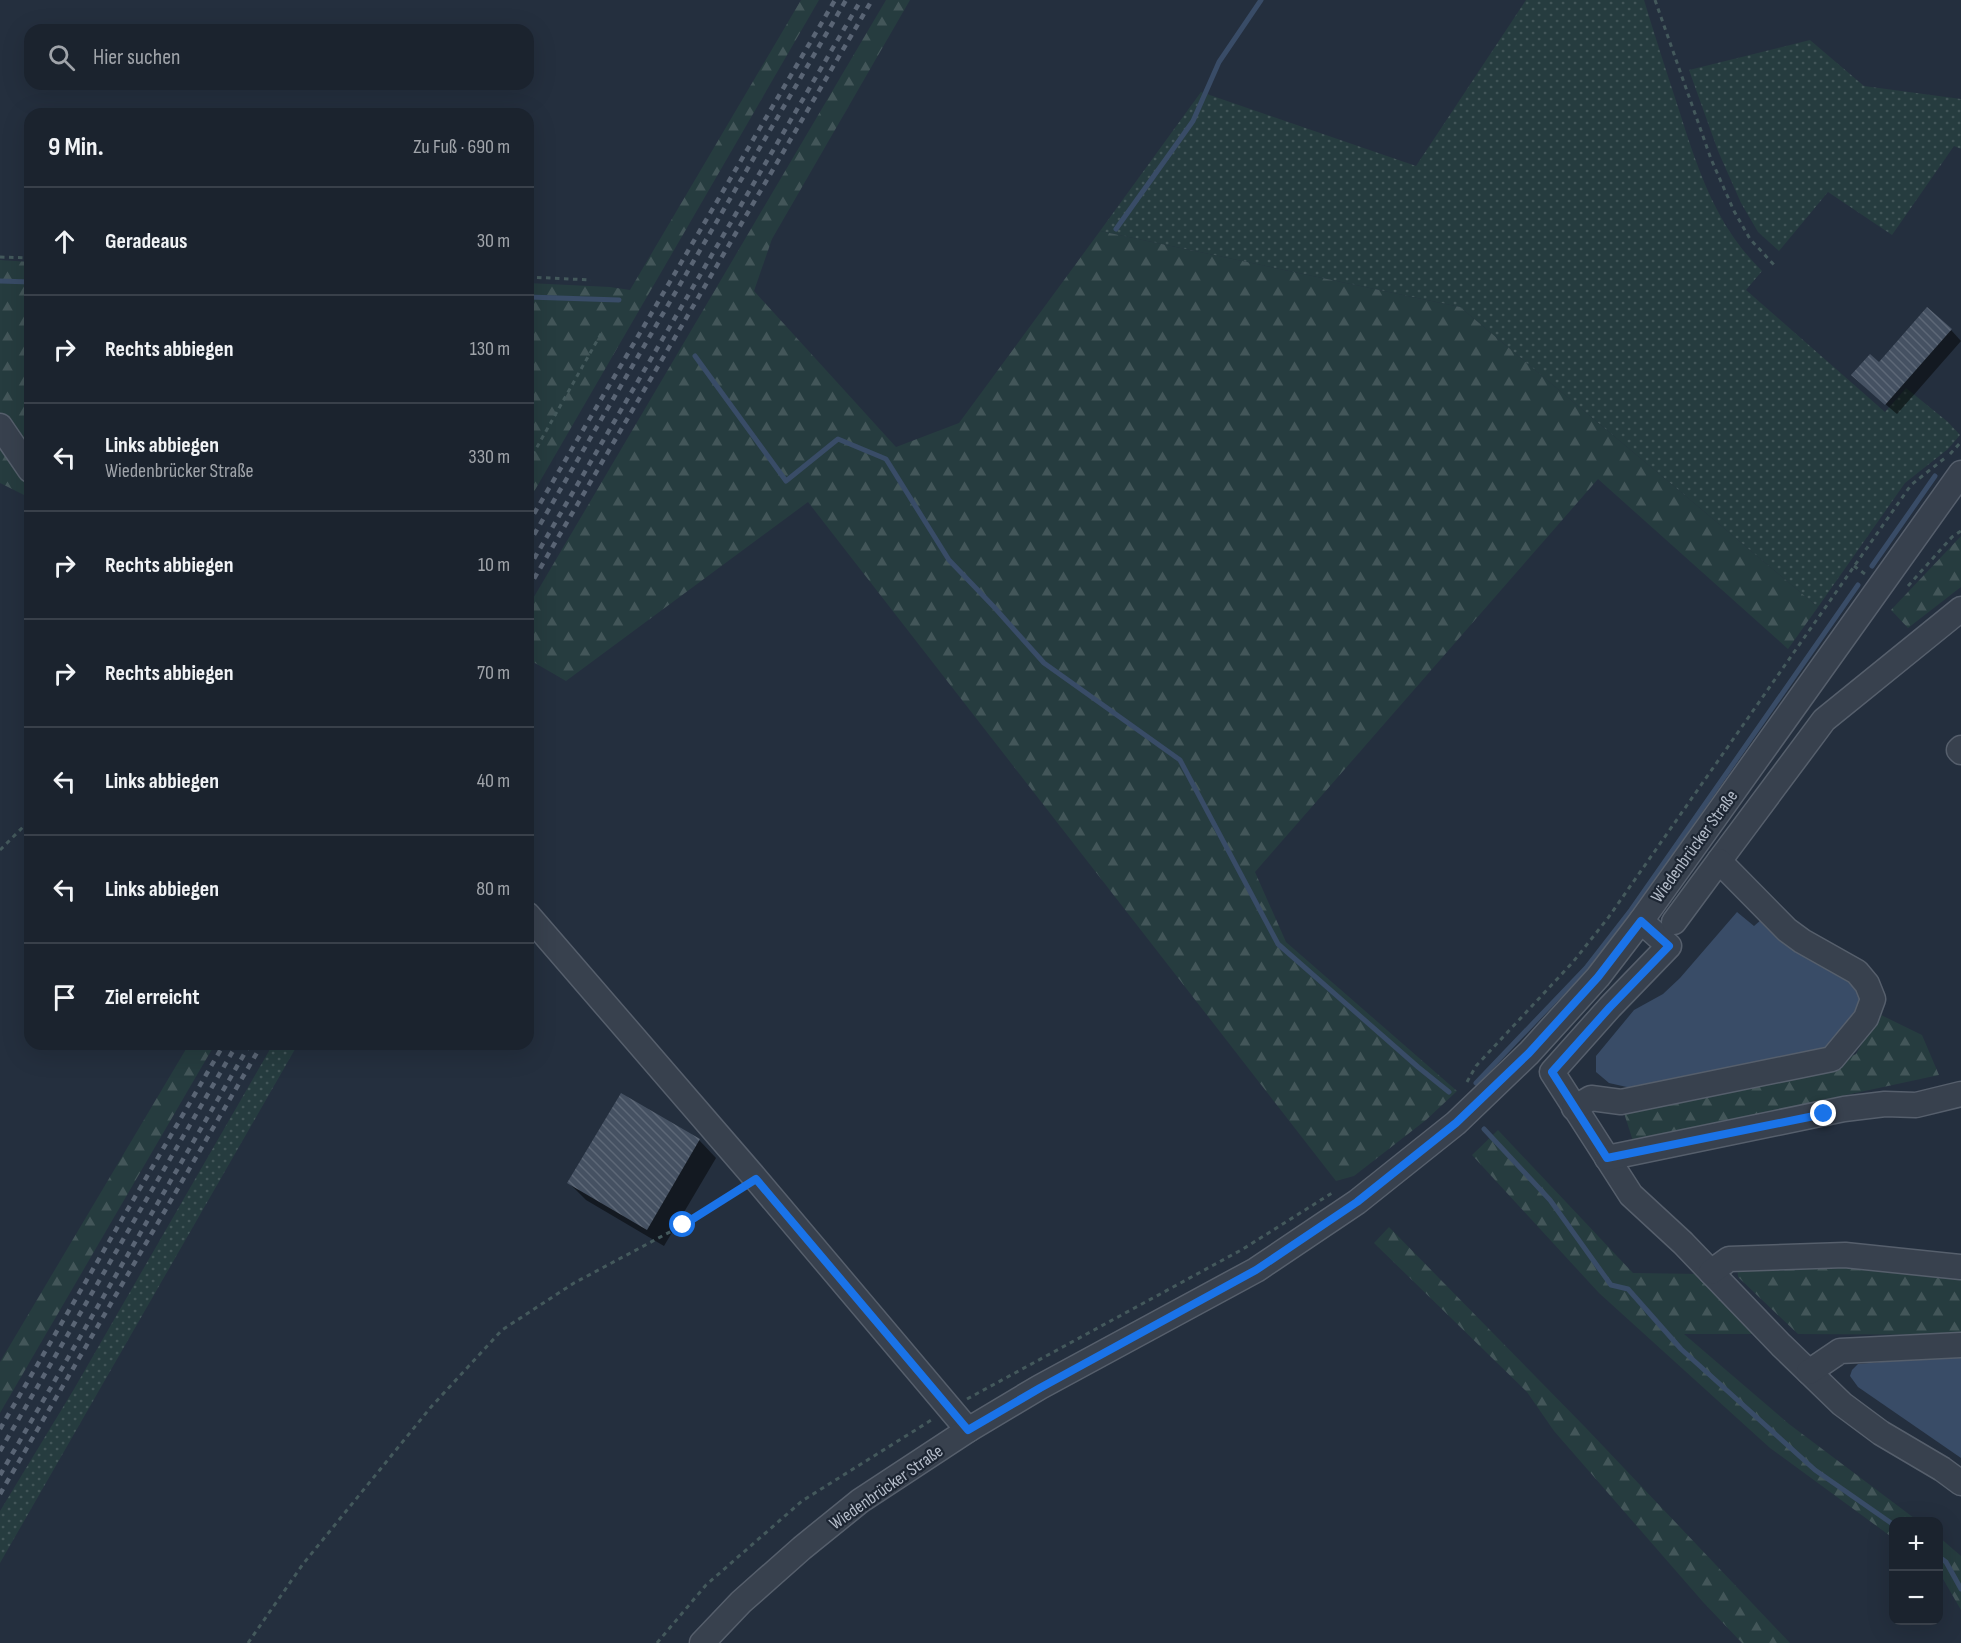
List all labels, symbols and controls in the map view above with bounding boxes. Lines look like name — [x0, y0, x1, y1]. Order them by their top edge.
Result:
search box — [24, 24, 534, 90]
icon: search — [45, 41, 78, 74]
text: Hier suchen — [93, 44, 181, 71]
text: 9 Min. — [48, 132, 104, 163]
text: Zu Fuß · 690 m — [413, 135, 510, 159]
icon: ahead — [48, 225, 81, 258]
text: Geradeaus — [105, 228, 188, 255]
text: 30 m — [477, 229, 510, 253]
icon: right — [48, 333, 81, 366]
text: Rechts abbiegen — [105, 336, 234, 363]
text: 130 m — [470, 337, 510, 361]
text: Links abbiegen — [105, 432, 219, 459]
icon: left — [48, 441, 81, 474]
text: 330 m — [468, 445, 510, 469]
text: Wiedenbrücker Straße — [105, 459, 254, 483]
icon: right — [48, 549, 81, 582]
text: Rechts abbiegen — [105, 552, 234, 579]
text: 10 m — [478, 553, 510, 577]
icon: right — [48, 657, 81, 690]
text: Rechts abbiegen — [105, 660, 234, 687]
text: 70 m — [477, 661, 510, 685]
icon: left — [48, 765, 81, 798]
text: Links abbiegen — [105, 768, 219, 795]
text: 40 m — [477, 769, 510, 793]
street label: Wiedenbrücker Straße — [1647, 786, 1742, 907]
icon: left — [48, 873, 81, 906]
text: Links abbiegen — [105, 876, 219, 903]
text: 80 m — [476, 877, 510, 901]
icon: arrive — [48, 981, 81, 1014]
text: Ziel erreicht — [105, 984, 200, 1011]
route end — [1810, 1100, 1836, 1126]
route start — [669, 1211, 695, 1237]
street label: Wiedenbrücker Straße — [825, 1440, 947, 1534]
map controls — [1889, 1517, 1943, 1625]
button: + — [1889, 1517, 1943, 1571]
button: − — [1889, 1571, 1943, 1625]

